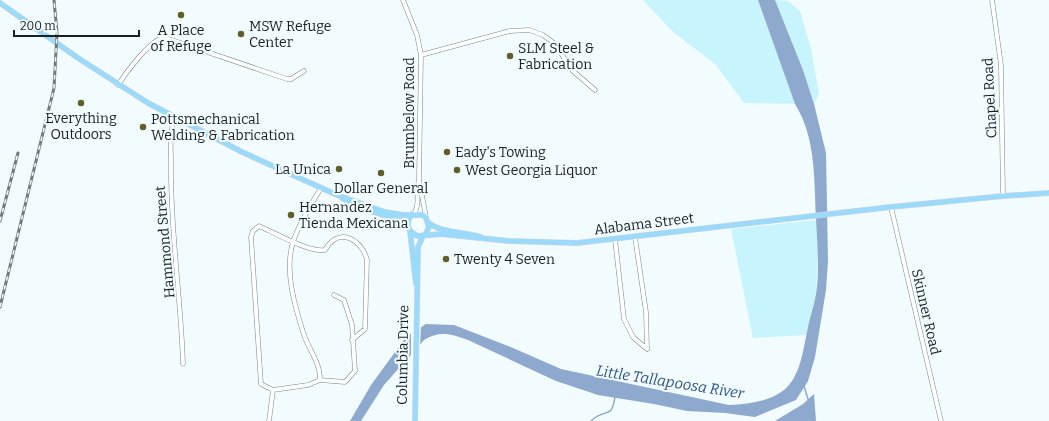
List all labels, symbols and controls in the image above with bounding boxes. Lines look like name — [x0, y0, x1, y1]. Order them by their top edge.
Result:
marker: A Place of Refuge — [176, 10, 186, 20]
scale bar — [14, 12, 139, 38]
place label: MSW Refuge Center — [249, 18, 331, 51]
text: 200 m — [20, 19, 56, 33]
place label: A Place of Refuge — [150, 22, 212, 55]
marker: MSW Refuge Center — [236, 29, 246, 39]
place label: SLM Steel & Fabrication — [518, 40, 594, 73]
marker: SLM Steel & Fabrication — [505, 51, 515, 61]
street label: Brumbelow Road — [401, 57, 418, 169]
street label: Chapel Road — [979, 57, 1001, 139]
marker: Everything Outdoors — [76, 98, 86, 108]
place label: Everything Outdoors — [45, 110, 117, 143]
place label: Pottsmechanical Welding & Fabrication — [151, 111, 295, 144]
marker: Pottsmechanical Welding & Fabrication — [138, 122, 148, 132]
place label: Eady's Towing — [455, 144, 546, 161]
marker: Eady's Towing — [442, 147, 452, 157]
place label: La Unica — [275, 161, 331, 178]
place label: West Georgia Liquor — [465, 162, 597, 179]
marker: La Unica — [334, 164, 344, 174]
marker: West Georgia Liquor — [452, 165, 462, 175]
marker: Dollar General — [376, 168, 386, 178]
place label: Dollar General — [334, 180, 428, 197]
street label: Hammond Street — [152, 185, 178, 299]
place label: Hernandez Tienda Mexicana — [299, 199, 409, 232]
street label: Alabama Street — [593, 209, 695, 239]
marker: Hernandez Tienda Mexicana — [286, 210, 296, 220]
place label: Twenty 4 Seven — [454, 251, 555, 268]
marker: Twenty 4 Seven — [441, 254, 451, 264]
street label: Skinner Road — [908, 267, 944, 357]
street label: Columbia Drive — [394, 305, 412, 405]
water label: Little Tallapoosa River — [595, 361, 746, 403]

